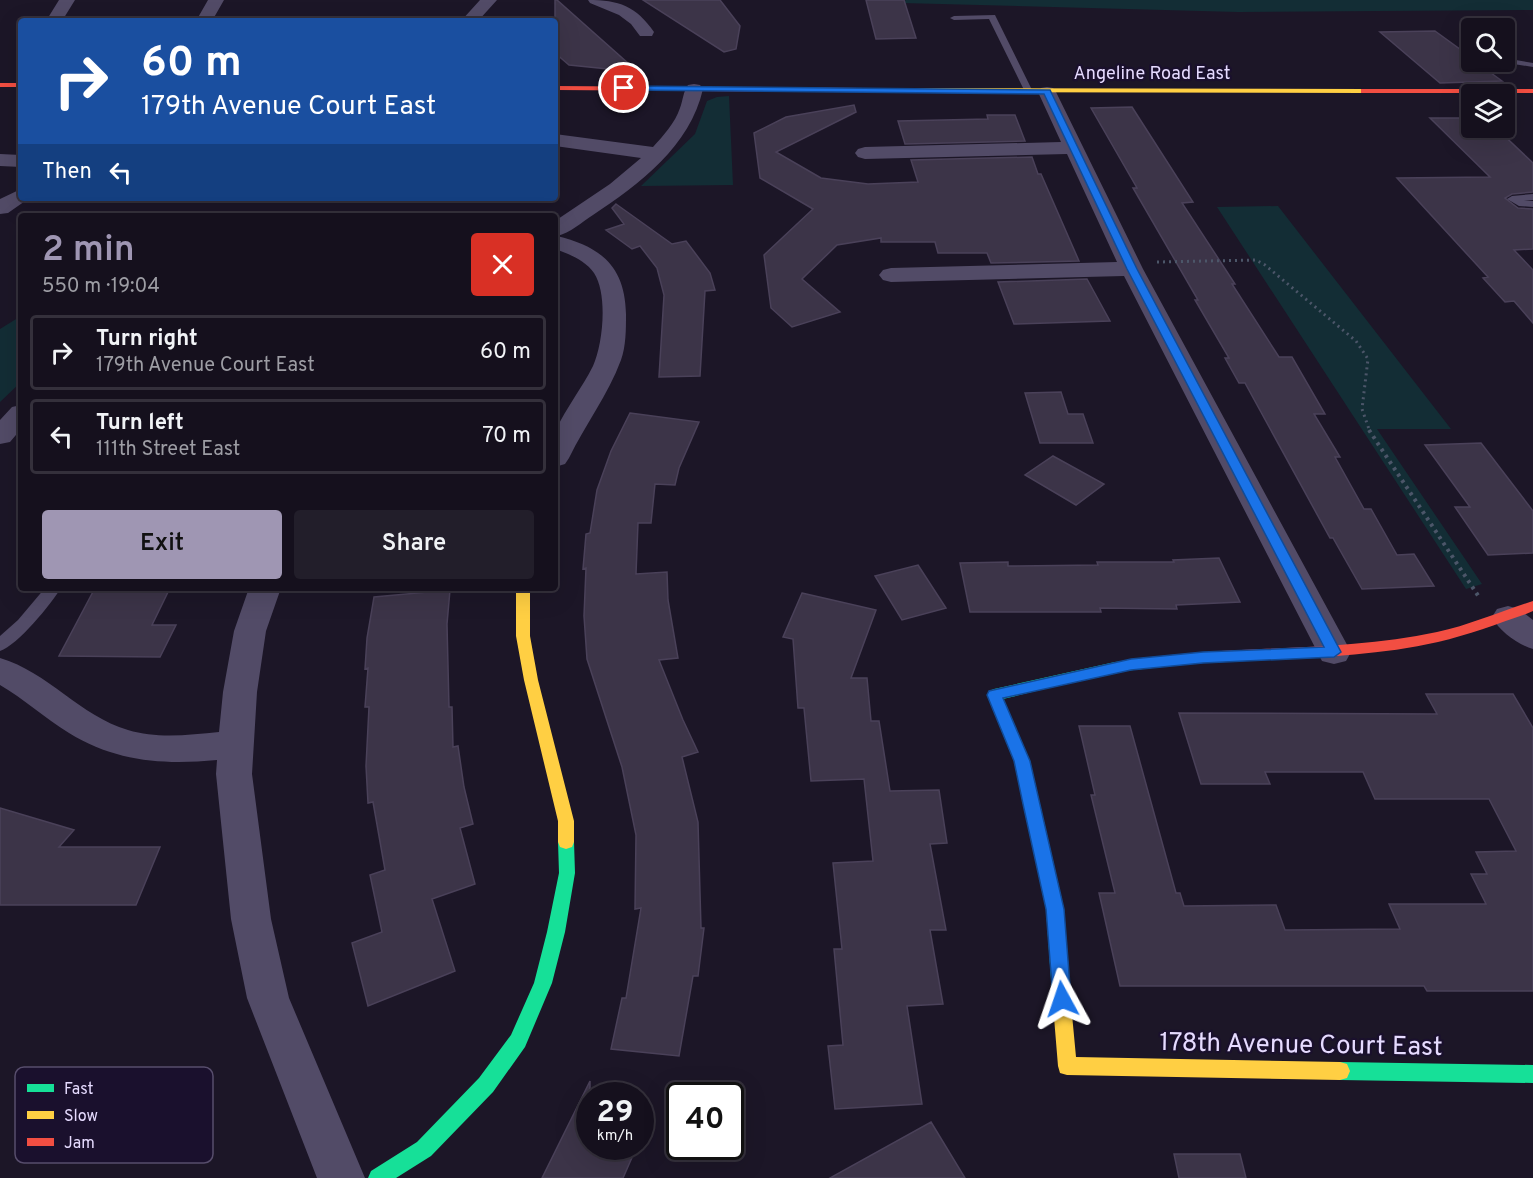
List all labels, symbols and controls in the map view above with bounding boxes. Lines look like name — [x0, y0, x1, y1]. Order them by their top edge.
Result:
map controls — [1461, 18, 1515, 138]
button: search — [1461, 18, 1515, 72]
text: 60 m — [141, 38, 242, 91]
icon: right — [42, 42, 120, 120]
pin — [598, 62, 649, 113]
street label: Angeline Road East — [1073, 63, 1231, 86]
icon: arrive — [607, 71, 640, 104]
button: layers — [1461, 84, 1515, 138]
text: 179th Avenue Court East — [141, 90, 436, 124]
icon: left — [104, 156, 137, 189]
text: Then — [42, 159, 92, 186]
text: 2 min — [42, 228, 135, 274]
button: close — [471, 233, 534, 296]
text: 550 m · 19:04 — [42, 274, 160, 300]
text: Turn right — [96, 326, 198, 353]
icon: right — [45, 336, 78, 369]
text: 60 m — [480, 339, 531, 366]
text: 179th Avenue Court East — [96, 353, 315, 379]
text: Turn left — [96, 410, 184, 437]
icon: left — [45, 420, 78, 453]
text: 70 m — [482, 423, 531, 450]
text: 111th Street East — [96, 437, 240, 463]
button: Exit — [42, 510, 282, 579]
button: Share — [294, 510, 534, 579]
position arrow — [1030, 967, 1094, 1031]
street label: 178th Avenue Court East — [1159, 1027, 1443, 1065]
legend — [15, 1067, 213, 1163]
text: Fast — [64, 1080, 94, 1100]
speed limit sign: 40 — [666, 1082, 744, 1160]
text: 29 — [597, 1095, 633, 1132]
text: Slow — [64, 1107, 98, 1127]
text: km/h — [597, 1127, 633, 1146]
text: Jam — [64, 1134, 95, 1154]

